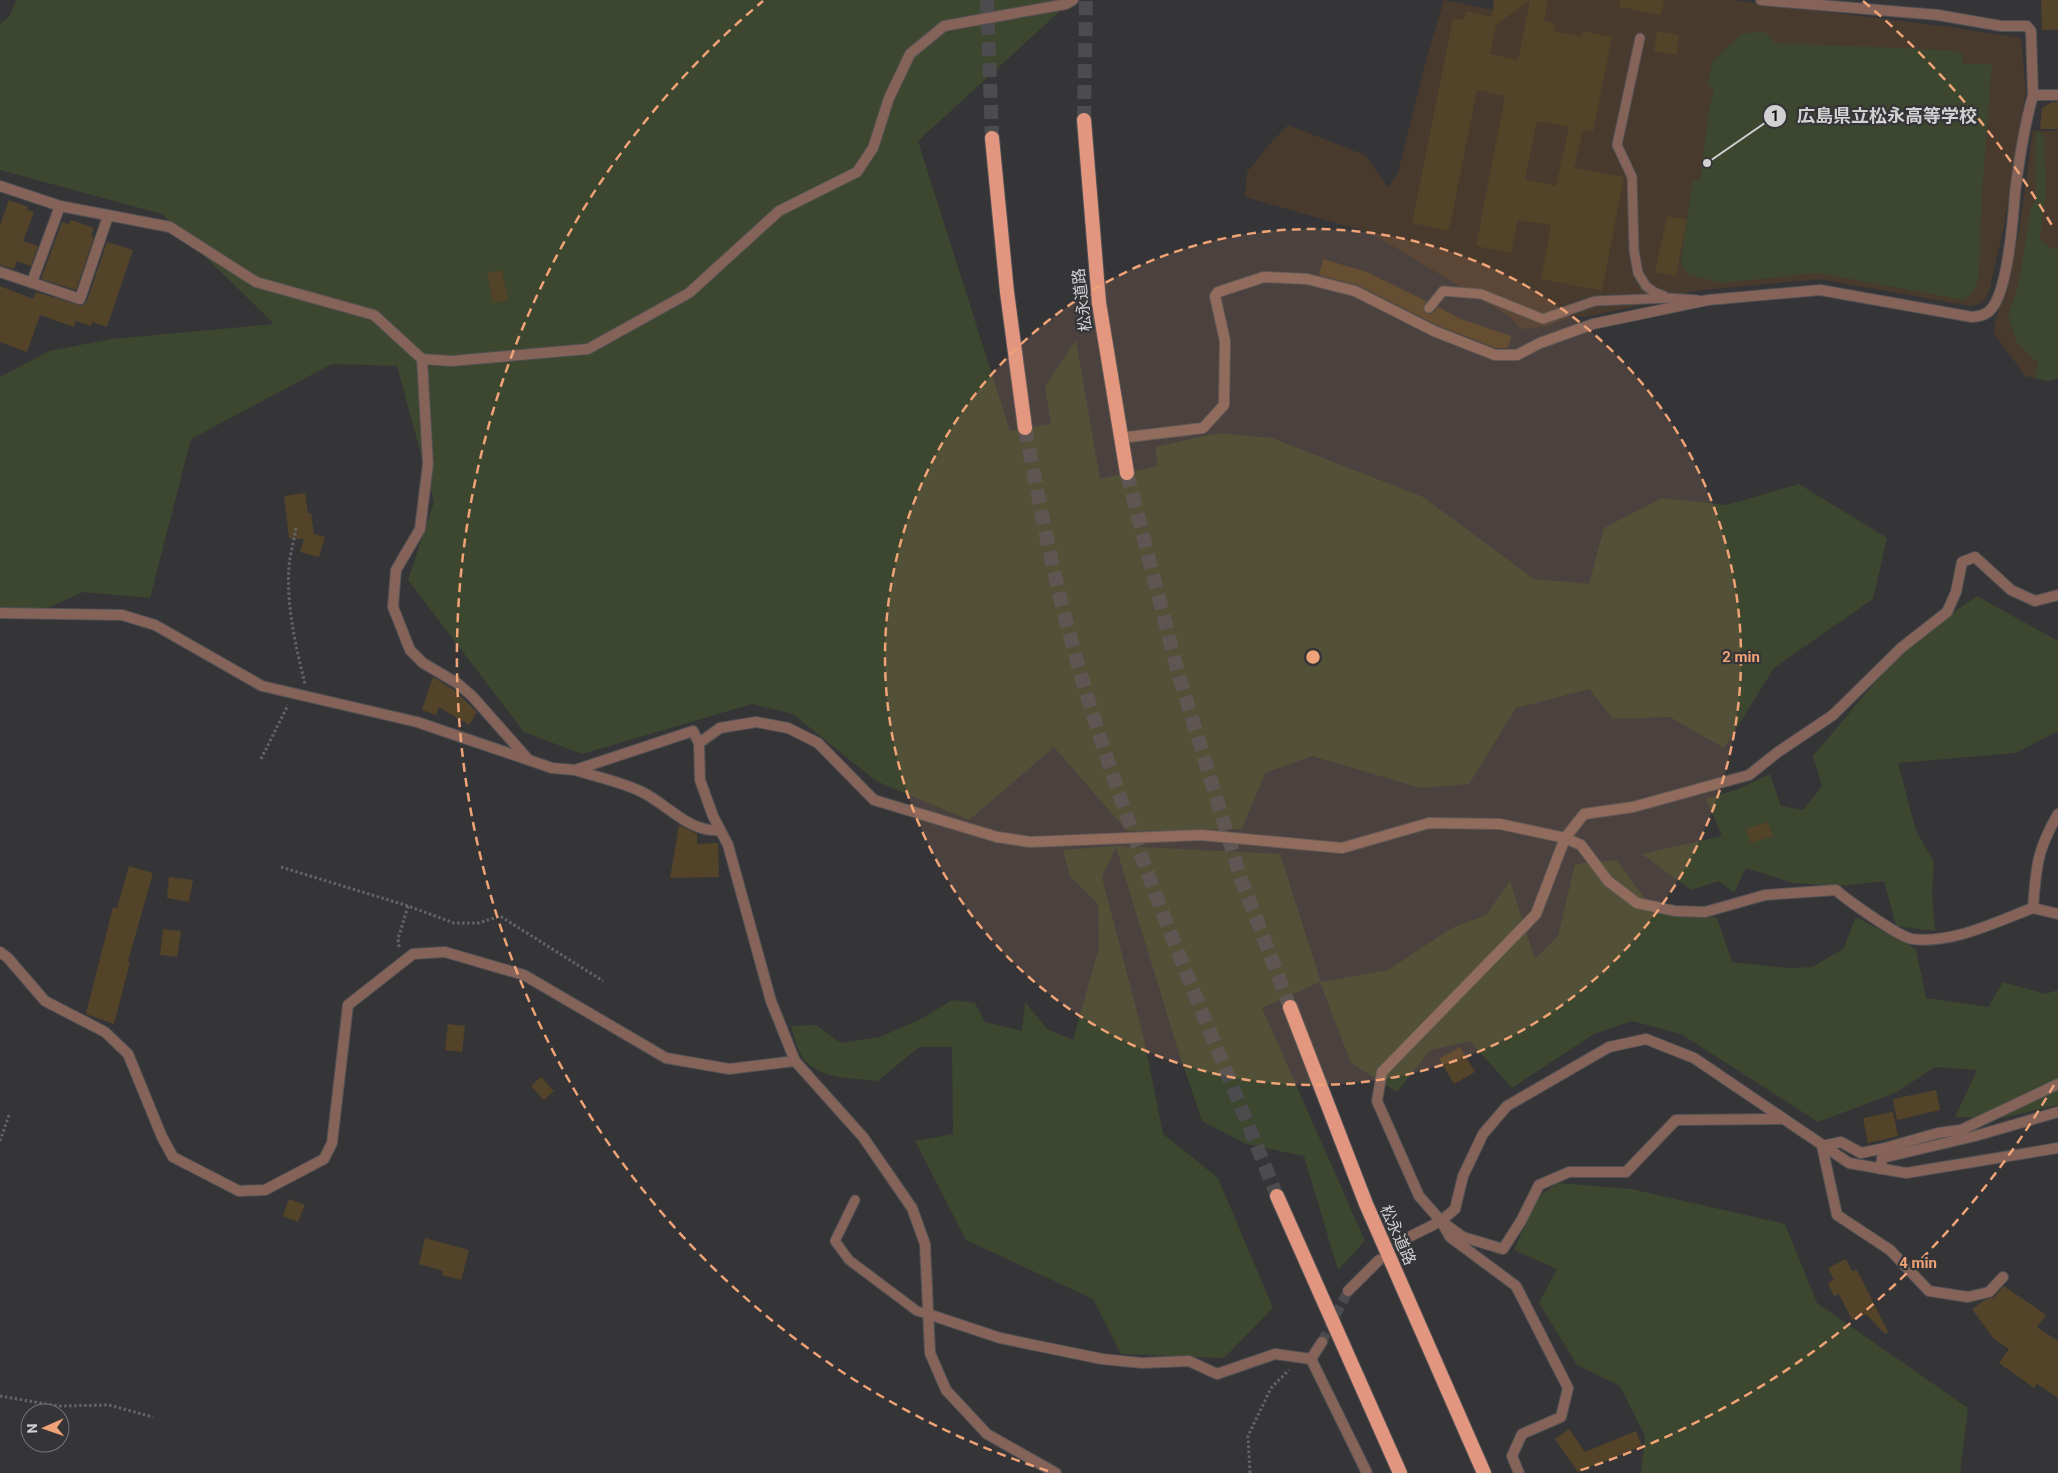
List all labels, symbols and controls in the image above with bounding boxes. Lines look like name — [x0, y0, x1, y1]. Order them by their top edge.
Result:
callout: 広島県立松永高等学校 — [1762, 100, 1987, 133]
text: 広島県立松永高等学校 — [1797, 105, 1977, 126]
text: 1 — [1771, 107, 1779, 125]
street label: 松永道路 — [1069, 267, 1095, 333]
centre of rings — [1304, 648, 1322, 666]
text: 2 min — [1722, 648, 1760, 666]
street label: 松永道路 — [1376, 1202, 1420, 1268]
text: 4 min — [1899, 1254, 1937, 1272]
north arrow — [20, 1403, 70, 1453]
text: N — [24, 1423, 40, 1434]

